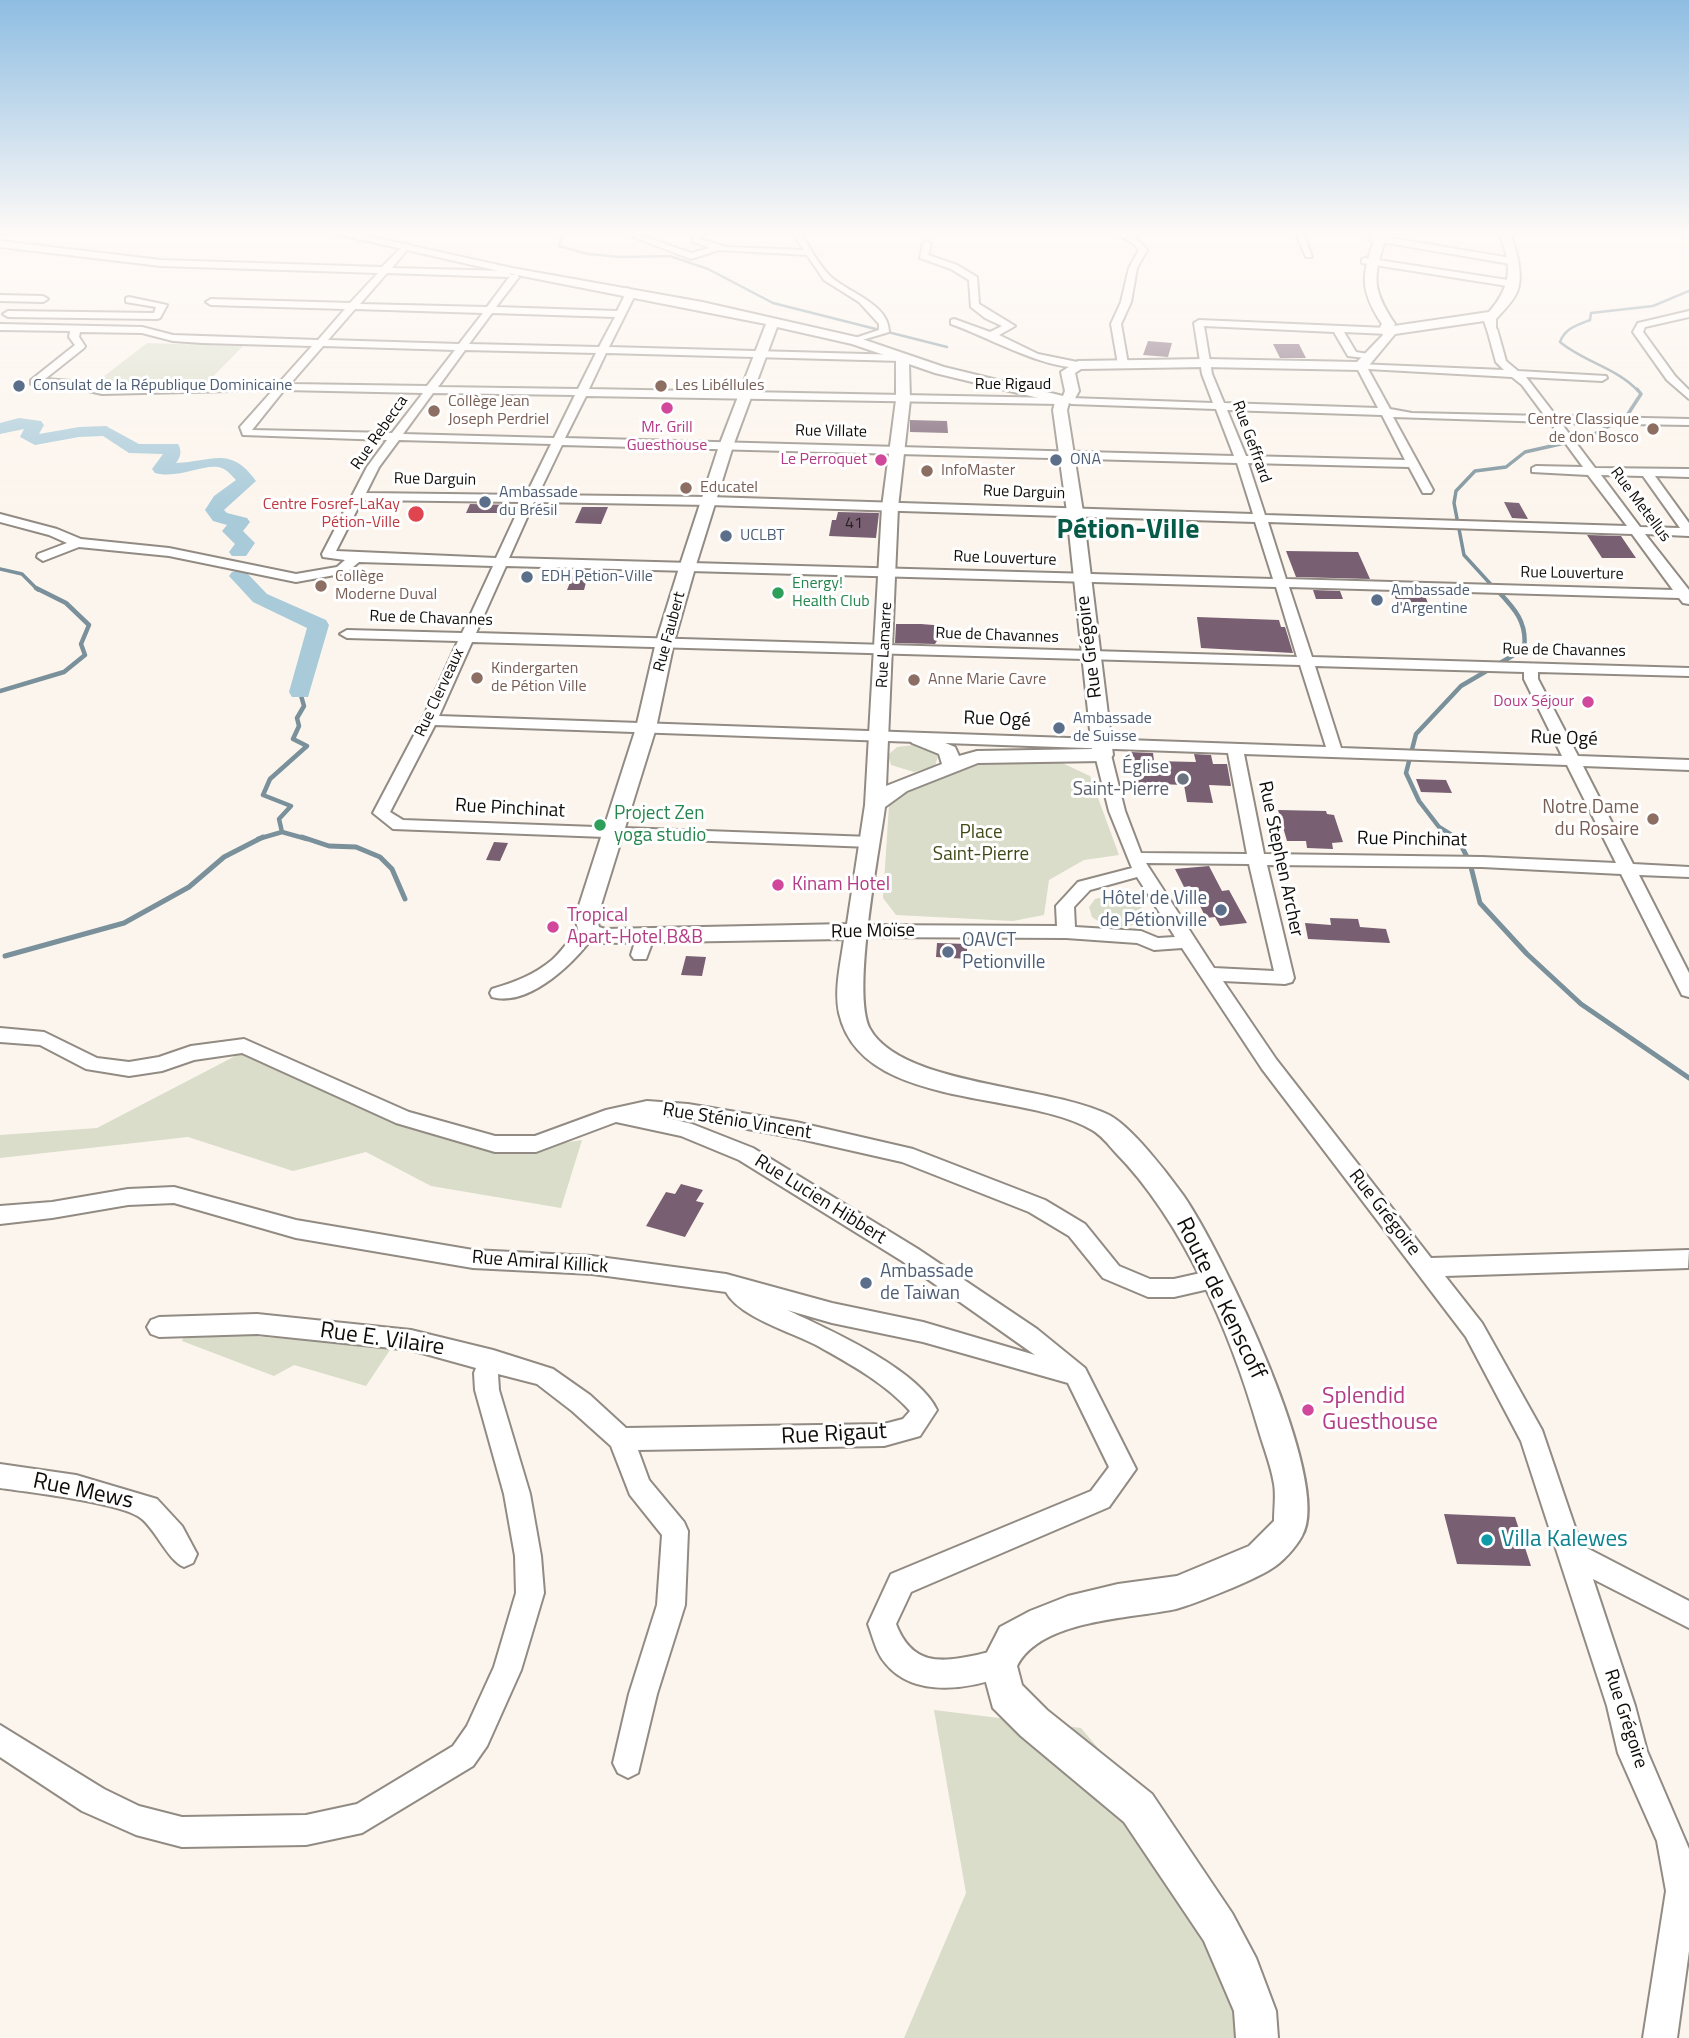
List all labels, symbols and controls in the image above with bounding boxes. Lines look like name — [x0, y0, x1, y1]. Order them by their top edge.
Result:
street label: Rue Rigaud — [975, 375, 1051, 395]
place label: Consulat de la République Dominicaine — [33, 376, 292, 396]
place label: Les Libéllules — [675, 376, 764, 396]
marker: Consulat de la République Dominicaine — [11, 378, 27, 394]
marker: Les Libéllules — [653, 378, 669, 394]
street label: Rue Rebecca — [347, 392, 413, 474]
place label: Collège Jean Joseph Perdriel — [448, 392, 549, 430]
street label: Rue Geffrard — [1227, 398, 1275, 486]
marker: Mr. Grill Guesthouse — [659, 400, 675, 416]
marker: Collège Jean Joseph Perdriel — [426, 403, 442, 419]
place label: Centre Classique de don Bosco — [1527, 410, 1639, 448]
place label: Mr. Grill Guesthouse — [627, 418, 707, 456]
marker: Centre Classique de don Bosco — [1645, 421, 1661, 437]
street label: Rue Villate — [795, 422, 867, 442]
place label: Le Perroquet — [780, 450, 867, 470]
place label: ONA — [1070, 450, 1101, 470]
marker: Le Perroquet — [873, 452, 889, 468]
marker: ONA — [1048, 452, 1064, 468]
place label: InfoMaster — [941, 461, 1015, 481]
marker: InfoMaster — [919, 463, 935, 479]
street label: Rue Metellus — [1606, 464, 1674, 546]
street label: Rue Darguin — [394, 470, 476, 490]
place label: Educatel — [700, 478, 758, 498]
marker: Educatel — [678, 480, 694, 496]
street label: Rue Darguin — [982, 482, 1066, 504]
place label: Ambassade du Brésil — [499, 483, 578, 521]
marker: Ambassade du Brésil — [477, 494, 493, 510]
place label: Centre Fosref-LaKay Pétion-Ville — [263, 495, 400, 533]
marker: Centre Fosref-LaKay Pétion-Ville — [406, 504, 426, 524]
house number: 41 — [845, 514, 863, 534]
district label: Pétion-Ville — [1057, 514, 1199, 548]
place label: UCLBT — [740, 526, 785, 546]
marker: UCLBT — [718, 528, 734, 544]
street label: Rue Louverture — [953, 548, 1057, 570]
street label: Rue Louverture — [1520, 564, 1624, 584]
place label: Collège Moderne Duval — [335, 567, 437, 605]
place label: EDH Petion-Ville — [541, 567, 653, 587]
marker: EDH Petion-Ville — [519, 569, 535, 585]
place label: Energy! Health Club — [792, 574, 870, 612]
marker: Collège Moderne Duval — [313, 578, 329, 594]
place label: Ambassade d'Argentine — [1391, 581, 1470, 619]
marker: Energy! Health Club — [770, 585, 786, 601]
street label: Rue Faubert — [650, 590, 690, 674]
marker: Ambassade d'Argentine — [1369, 592, 1385, 608]
street label: Rue Grégoire — [1072, 594, 1108, 700]
street label: Rue Lamarre — [873, 602, 897, 688]
street label: Rue de Chavannes — [369, 607, 493, 631]
street label: Rue de Chavannes — [935, 624, 1059, 648]
street label: Rue de Chavannes — [1502, 640, 1626, 662]
street label: Rue Clerveaux — [411, 646, 469, 740]
place label: Kindergarten de Pétion Ville — [491, 659, 586, 697]
marker: Kindergarten de Pétion Ville — [469, 670, 485, 686]
place label: Anne Marie Cavre — [928, 670, 1046, 690]
marker: Anne Marie Cavre — [906, 672, 922, 688]
place label: Doux Séjour — [1493, 692, 1574, 712]
marker: Doux Séjour — [1580, 694, 1596, 710]
street label: Rue Ogé — [963, 707, 1031, 733]
place label: Ambassade de Suisse — [1073, 709, 1152, 747]
marker: Ambassade de Suisse — [1051, 720, 1067, 736]
street label: Rue Ogé — [1530, 726, 1598, 752]
place label: Église Saint-Pierre — [1073, 757, 1169, 801]
marker: Église Saint-Pierre — [1175, 771, 1191, 787]
street label: Rue Stephen Archer — [1252, 779, 1308, 939]
street label: Rue Pinchinat — [454, 795, 566, 823]
place label: Notre Dame du Rosaire — [1542, 797, 1639, 841]
place label: Project Zen yoga studio — [614, 803, 706, 847]
marker: Notre Dame du Rosaire — [1645, 811, 1661, 827]
marker: Project Zen yoga studio — [592, 817, 608, 833]
park label: Place Saint-Pierre — [933, 822, 1029, 866]
street label: Rue Pinchinat — [1357, 828, 1467, 852]
place label: Kinam Hotel — [792, 874, 890, 896]
marker: Kinam Hotel — [770, 877, 786, 893]
place label: Hôtel de Ville de Pétionville — [1100, 888, 1207, 932]
marker: Hôtel de Ville de Pétionville — [1213, 902, 1229, 918]
place label: Tropical Apart-Hotel B&B — [567, 905, 703, 949]
marker: Tropical Apart-Hotel B&B — [545, 919, 561, 935]
street label: Rue Moïse — [831, 920, 915, 944]
place label: OAVCT Petionville — [962, 930, 1045, 974]
marker: OAVCT Petionville — [940, 944, 956, 960]
street label: Rue Sténio Vincent — [661, 1099, 813, 1145]
street label: Rue Lucien Hibbert — [750, 1150, 890, 1250]
street label: Rue Grégoire — [1343, 1165, 1425, 1261]
street label: Route de Kenscoff — [1169, 1214, 1271, 1384]
street label: Rue Amiral Killick — [471, 1247, 609, 1279]
place label: Ambassade de Taiwan — [880, 1261, 974, 1305]
marker: Ambassade de Taiwan — [858, 1275, 874, 1291]
street label: Rue E. Vilaire — [318, 1318, 446, 1362]
place label: Splendid Guesthouse — [1322, 1383, 1438, 1437]
marker: Splendid Guesthouse — [1300, 1402, 1316, 1418]
street label: Rue Rigaut — [780, 1418, 888, 1452]
street label: Rue Mews — [30, 1468, 136, 1516]
place label: Villa Kalewes — [1501, 1526, 1628, 1554]
marker: Villa Kalewes — [1479, 1532, 1495, 1548]
street label: Rue Grégoire — [1598, 1666, 1652, 1772]

